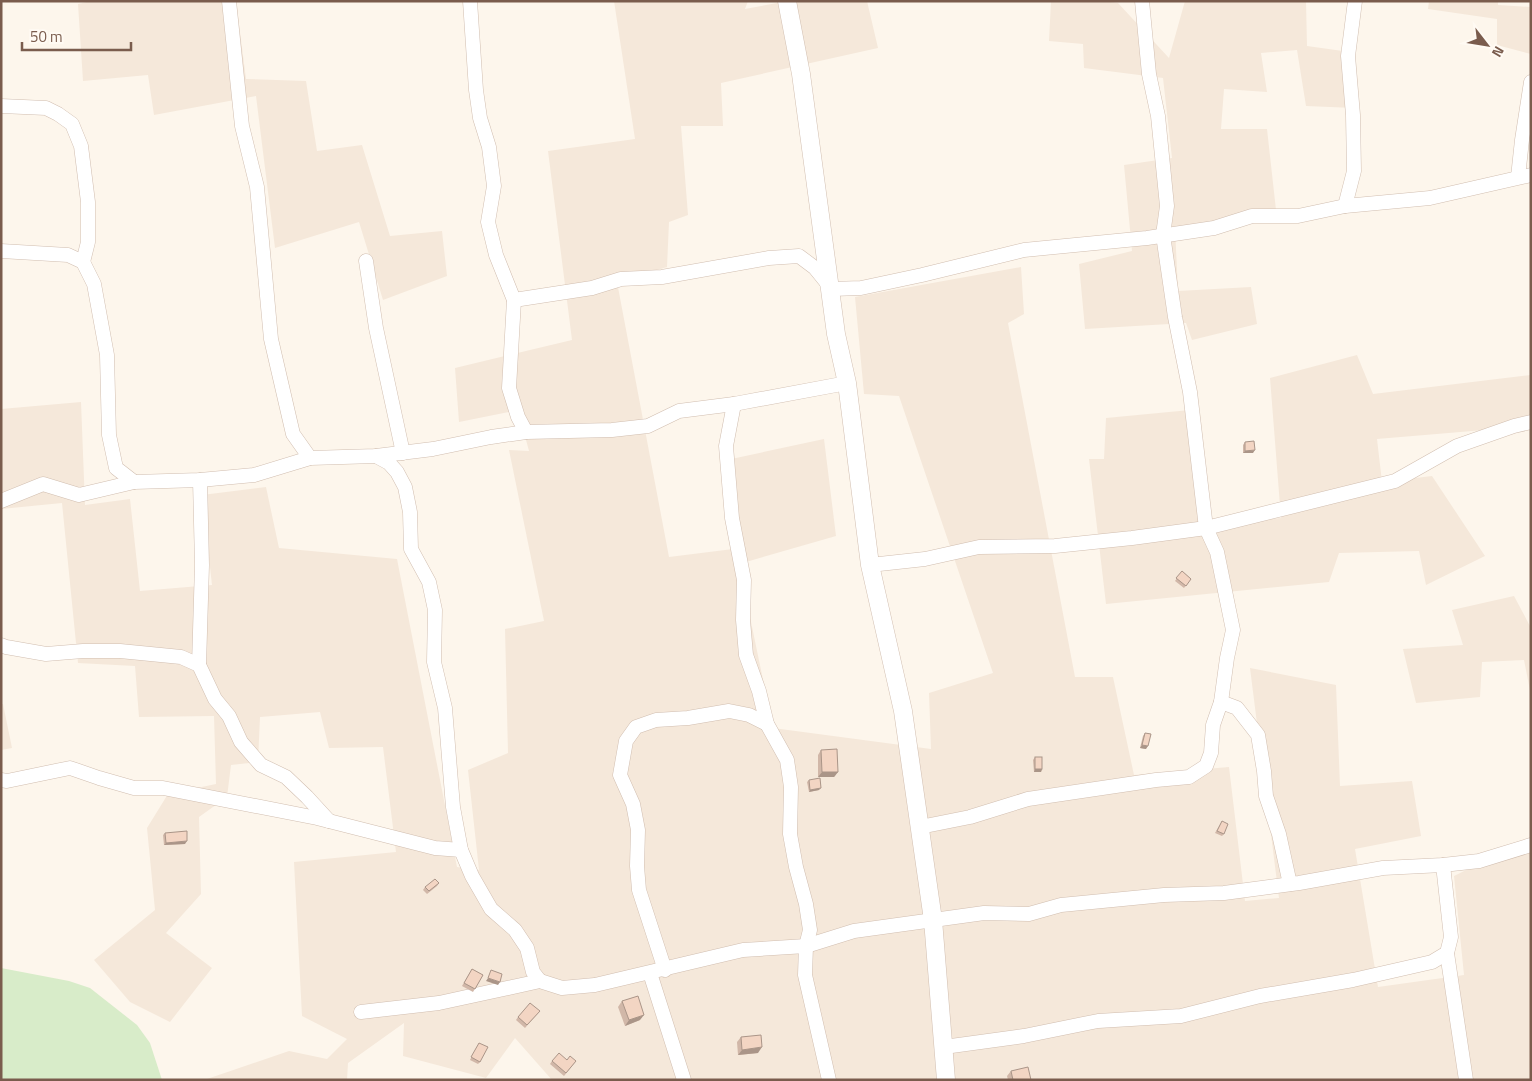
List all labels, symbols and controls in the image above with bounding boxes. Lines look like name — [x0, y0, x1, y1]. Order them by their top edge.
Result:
scale bar — [22, 20, 131, 52]
north arrow — [1462, 20, 1512, 70]
text: 50 m — [30, 25, 63, 48]
text: N — [1487, 42, 1510, 62]

